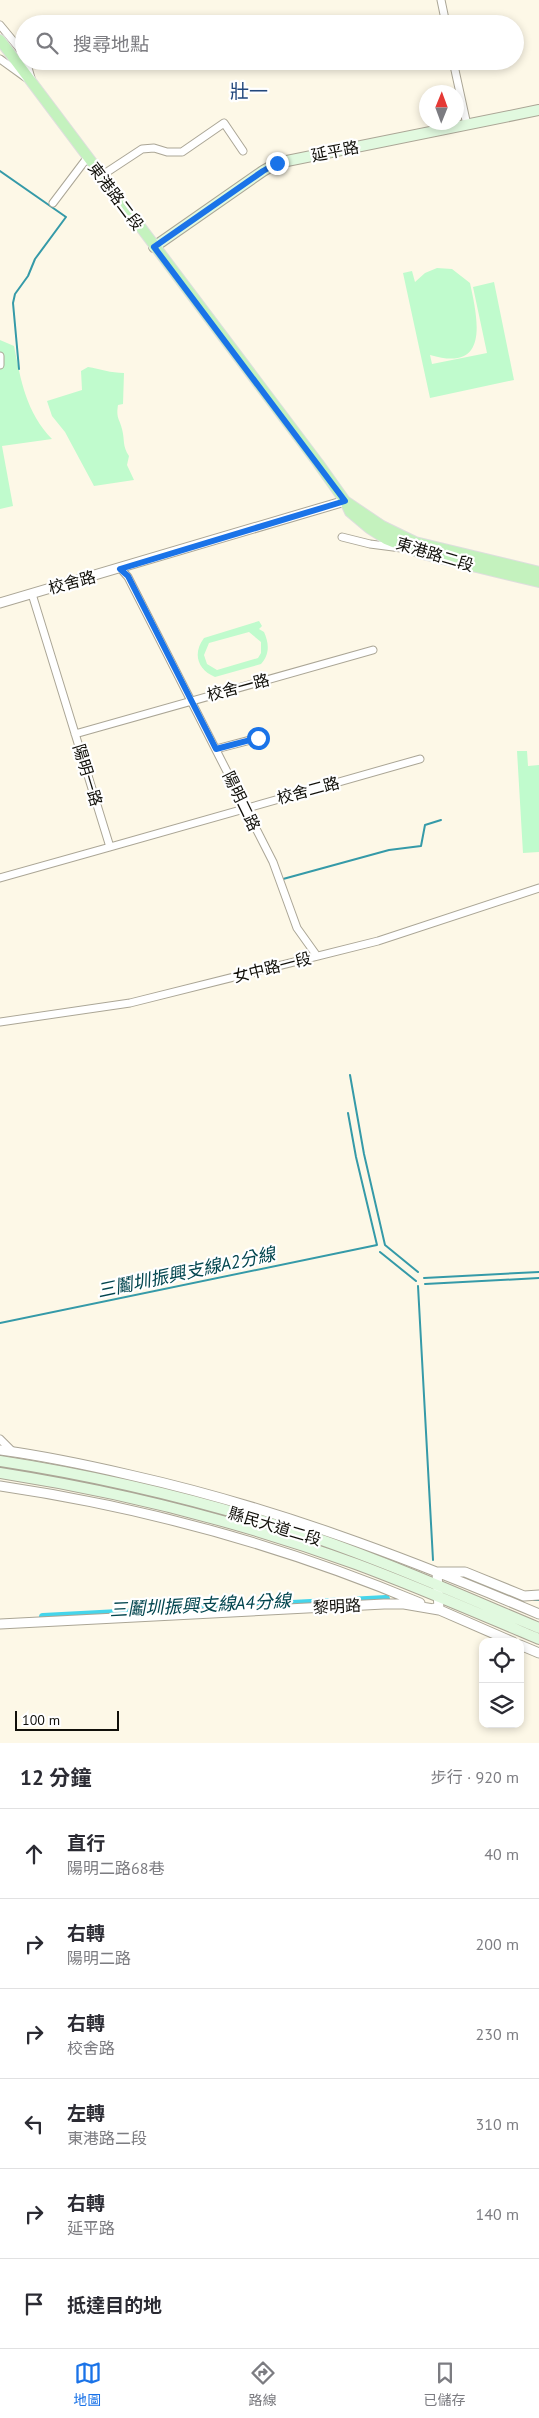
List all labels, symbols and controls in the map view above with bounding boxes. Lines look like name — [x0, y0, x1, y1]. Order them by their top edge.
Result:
search box — [15, 15, 524, 70]
icon: search — [33, 29, 61, 57]
text: 搜尋地點 — [73, 32, 149, 56]
district label: 壯一 — [230, 79, 268, 103]
north arrow — [419, 85, 464, 130]
street label: 延平路 — [310, 137, 360, 165]
route end — [266, 152, 289, 175]
street label: 東港路二段 — [84, 158, 148, 234]
street label: 東港路二段 — [394, 533, 476, 575]
street label: 校舍路 — [46, 566, 98, 598]
street label: 校舍一路 — [204, 669, 272, 705]
route start — [247, 727, 270, 750]
street label: 陽明一路 — [69, 741, 107, 809]
street label: 陽明二路 — [219, 768, 265, 834]
street label: 校舍二路 — [274, 772, 342, 808]
street label: 女中路一段 — [231, 948, 313, 986]
water label: 三鬮圳振興支線A2分線 — [95, 1241, 279, 1302]
street label: 縣民大道二段 — [226, 1502, 324, 1550]
water label: 三鬮圳振興支線A4分線 — [109, 1589, 293, 1621]
street label: 黎明路 — [313, 1595, 361, 1617]
map controls — [479, 1638, 524, 1728]
button: locate — [479, 1638, 524, 1683]
button: layers — [479, 1683, 524, 1728]
scale bar — [15, 1708, 119, 1731]
text: 100 m — [22, 1711, 60, 1729]
text: 12 分鐘 — [20, 1764, 91, 1791]
text: 步行 · 920 m — [431, 1767, 519, 1787]
text: 直行 — [67, 1831, 105, 1855]
icon: ahead — [20, 1840, 48, 1868]
text: 40 m — [484, 1844, 519, 1864]
text: 陽明二路68巷 — [67, 1858, 164, 1878]
text: 右轉 — [67, 1921, 105, 1945]
icon: right — [20, 1930, 48, 1958]
text: 200 m — [476, 1934, 519, 1954]
text: 陽明二路 — [67, 1948, 131, 1968]
text: 右轉 — [67, 2011, 105, 2035]
icon: right — [20, 2020, 48, 2048]
text: 230 m — [476, 2024, 519, 2044]
text: 校舍路 — [67, 2038, 115, 2058]
text: 左轉 — [67, 2101, 105, 2125]
icon: left — [20, 2110, 48, 2138]
text: 310 m — [476, 2114, 519, 2134]
text: 東港路二段 — [67, 2128, 147, 2148]
text: 右轉 — [67, 2191, 105, 2215]
icon: right — [20, 2200, 48, 2228]
text: 140 m — [476, 2204, 519, 2224]
text: 延平路 — [67, 2218, 115, 2238]
icon: arrive — [20, 2290, 48, 2318]
text: 抵達目的地 — [67, 2293, 162, 2317]
tab: 地圖 — [74, 2359, 102, 2409]
tab: 路線 — [249, 2359, 277, 2409]
tab: 已儲存 — [424, 2359, 466, 2409]

